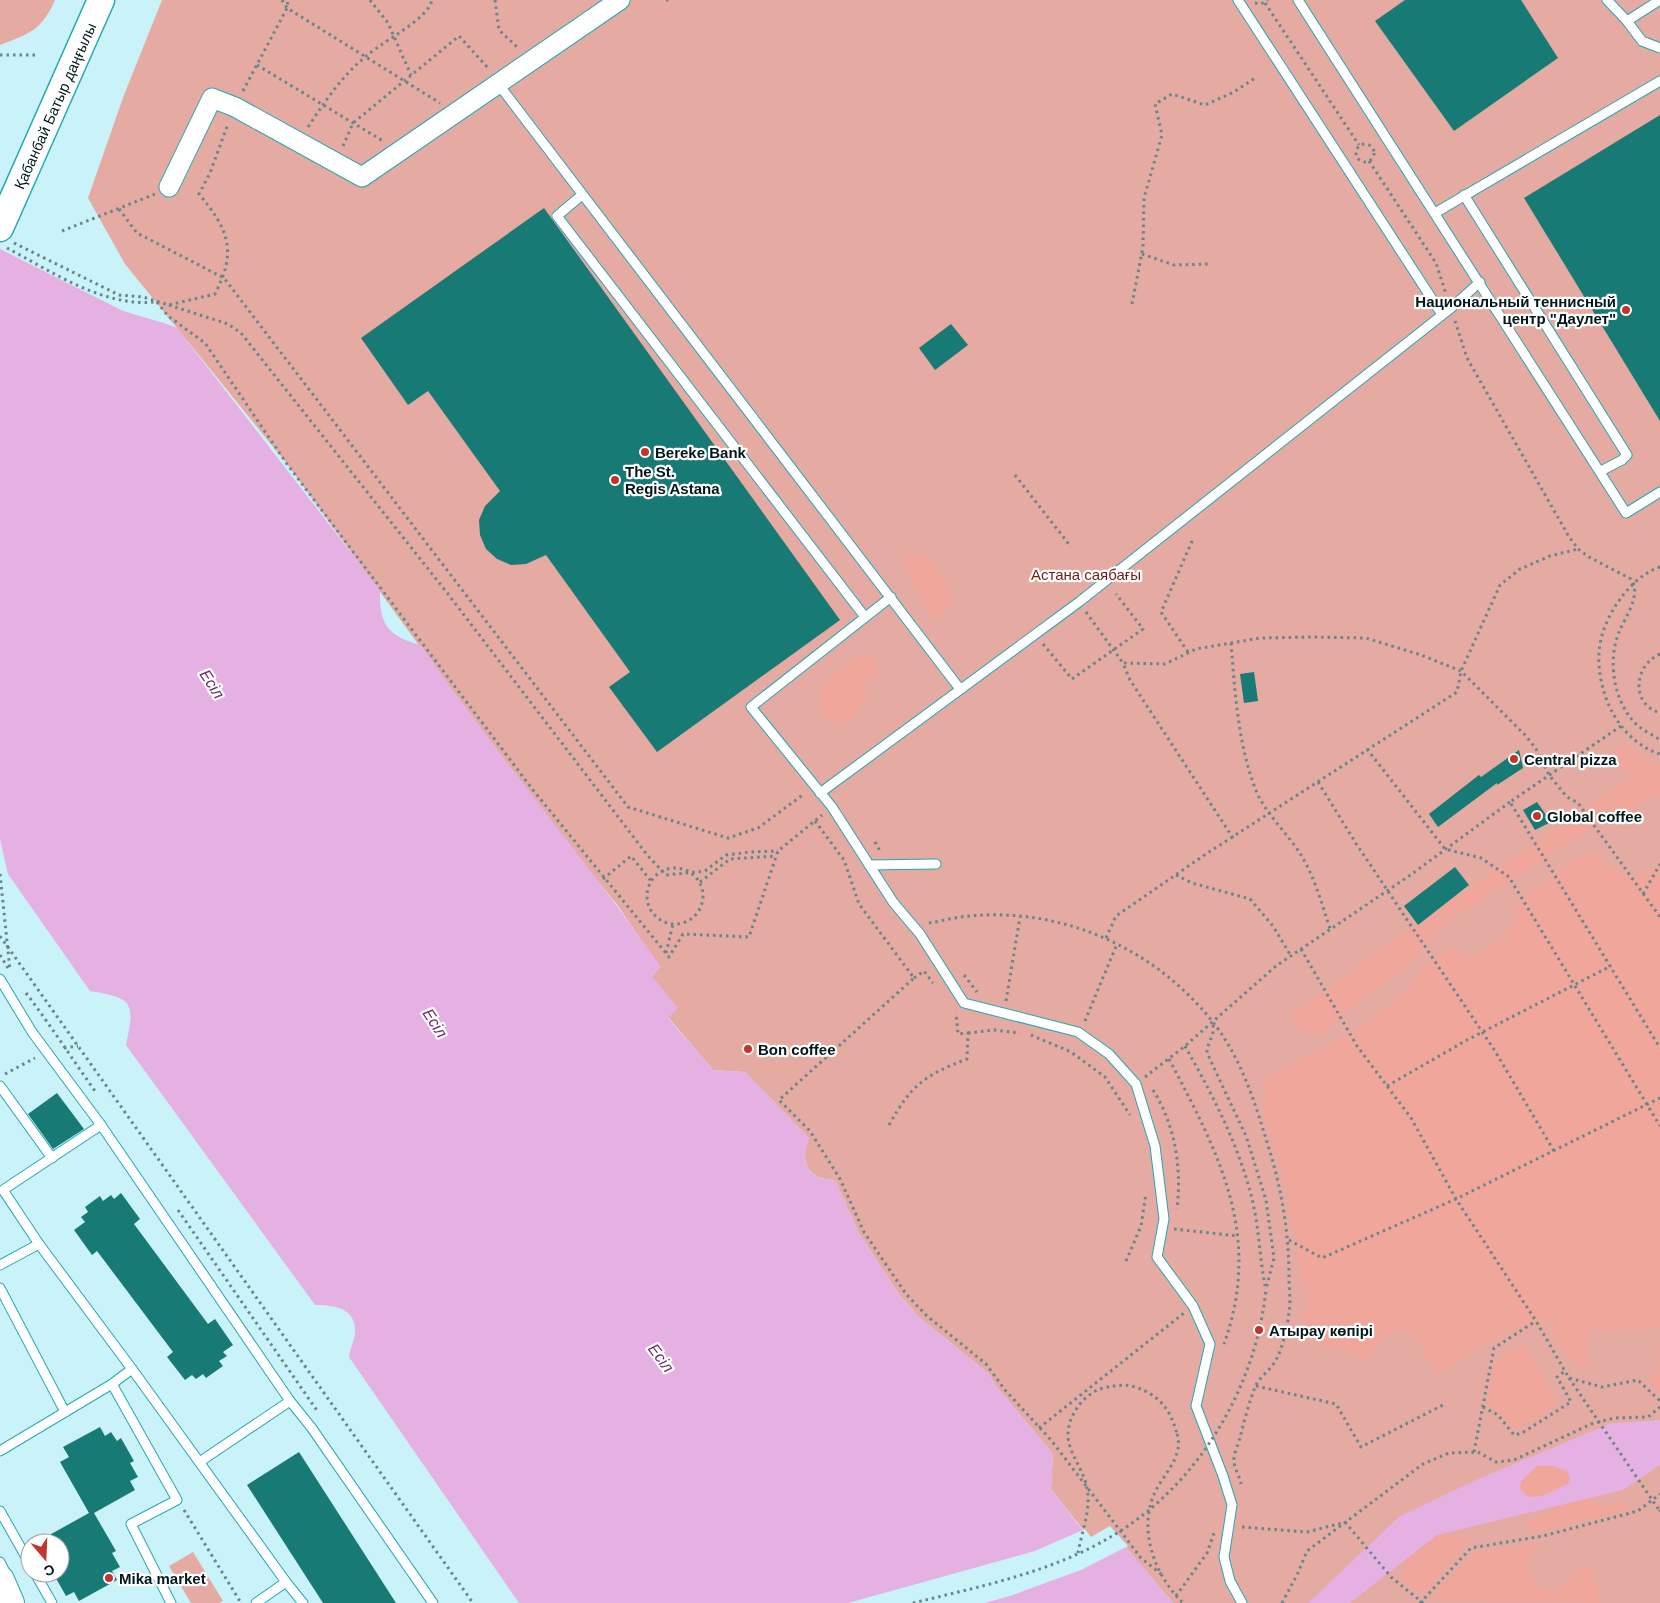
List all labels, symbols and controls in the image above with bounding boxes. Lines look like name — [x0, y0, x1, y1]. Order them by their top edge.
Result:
street label: Қабанбай Батыр даңғылы — [11, 20, 99, 192]
place label: Национальный теннисный центр "Даулет" — [1415, 293, 1616, 327]
marker: Национальный теннисный центр "Даулет" — [1620, 304, 1632, 316]
place label: Bereke Bank — [655, 444, 747, 461]
marker: Bereke Bank — [639, 446, 651, 458]
place label: The St. Regis Astana — [625, 463, 720, 497]
marker: The St. Regis Astana — [609, 474, 621, 486]
park label: Астана саябағы — [1031, 566, 1141, 583]
water label: Есіл — [196, 666, 228, 702]
place label: Central pizza — [1524, 751, 1617, 768]
marker: Central pizza — [1508, 753, 1520, 765]
place label: Global coffee — [1547, 808, 1642, 825]
marker: Global coffee — [1531, 810, 1543, 822]
water label: Есіл — [419, 1005, 451, 1041]
place label: Bon coffee — [758, 1041, 836, 1058]
marker: Bon coffee — [742, 1043, 754, 1055]
place label: Атырау көпірі — [1269, 1322, 1373, 1339]
marker: Атырау көпірі — [1253, 1324, 1265, 1336]
water label: Есіл — [645, 1340, 677, 1376]
north arrow — [20, 1533, 70, 1583]
text: С — [42, 1561, 57, 1580]
place label: Mika market — [119, 1570, 206, 1587]
marker: Mika market — [103, 1572, 115, 1584]

